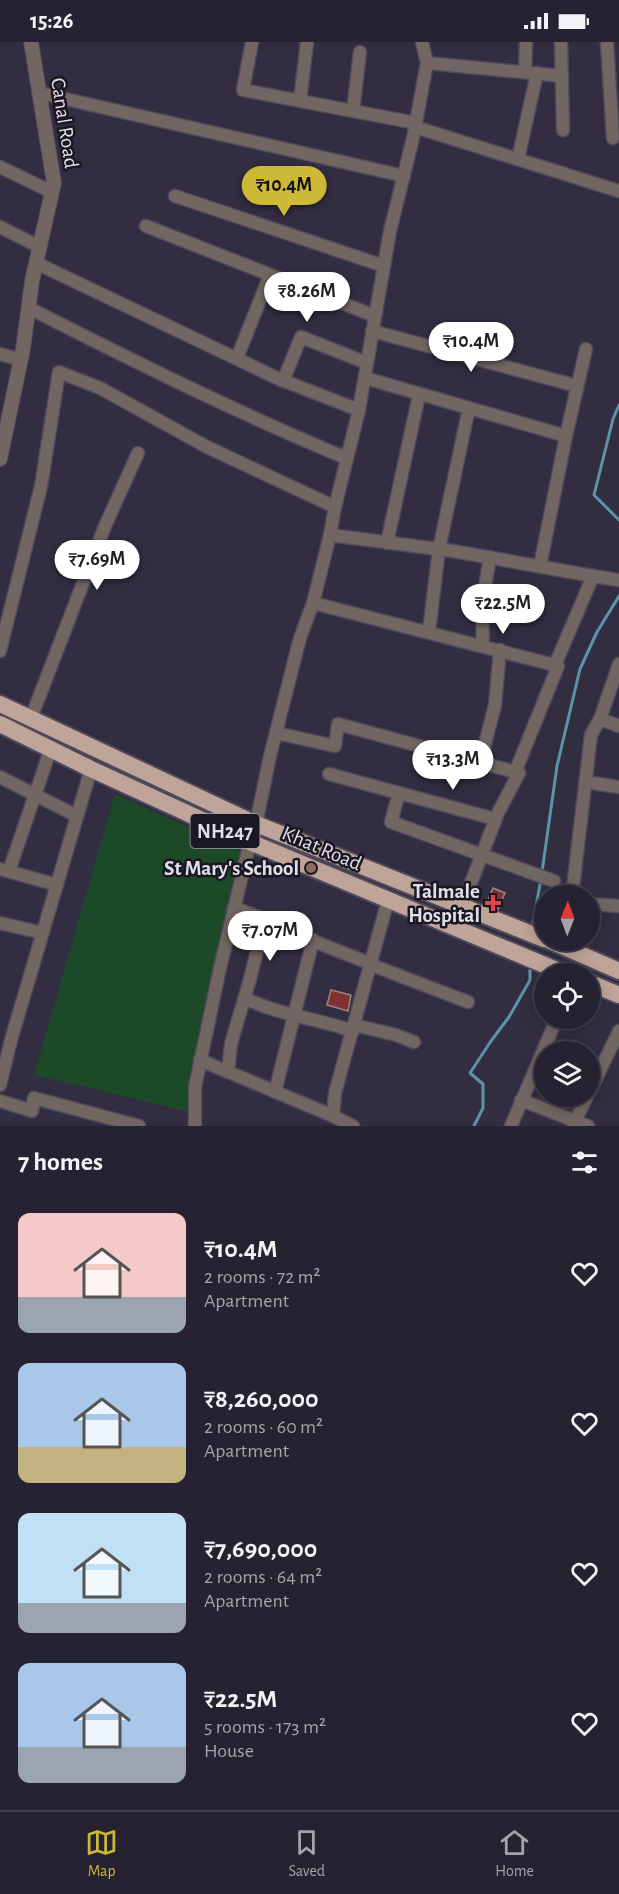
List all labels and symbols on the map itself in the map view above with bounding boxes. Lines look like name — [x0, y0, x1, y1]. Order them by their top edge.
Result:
street label: Canal Road — [47, 76, 82, 170]
pin: ₹10.4M — [235, 166, 333, 217]
pin: ₹8.26M — [258, 272, 356, 323]
pin: ₹10.4M — [422, 322, 520, 373]
pin: ₹7.69M — [48, 540, 146, 591]
pin: ₹22.5M — [454, 584, 552, 635]
pin: ₹13.3M — [404, 740, 502, 791]
road number: NH247 — [190, 814, 260, 848]
street label: Khat Road — [279, 822, 365, 875]
place label: St Mary's School — [164, 858, 299, 879]
marker: St Mary's School — [304, 861, 318, 875]
place label: Talmale Hospital — [408, 881, 480, 926]
north arrow — [534, 885, 600, 951]
marker: Talmale Hospital — [484, 894, 502, 912]
pin: ₹7.07M — [221, 911, 319, 962]

